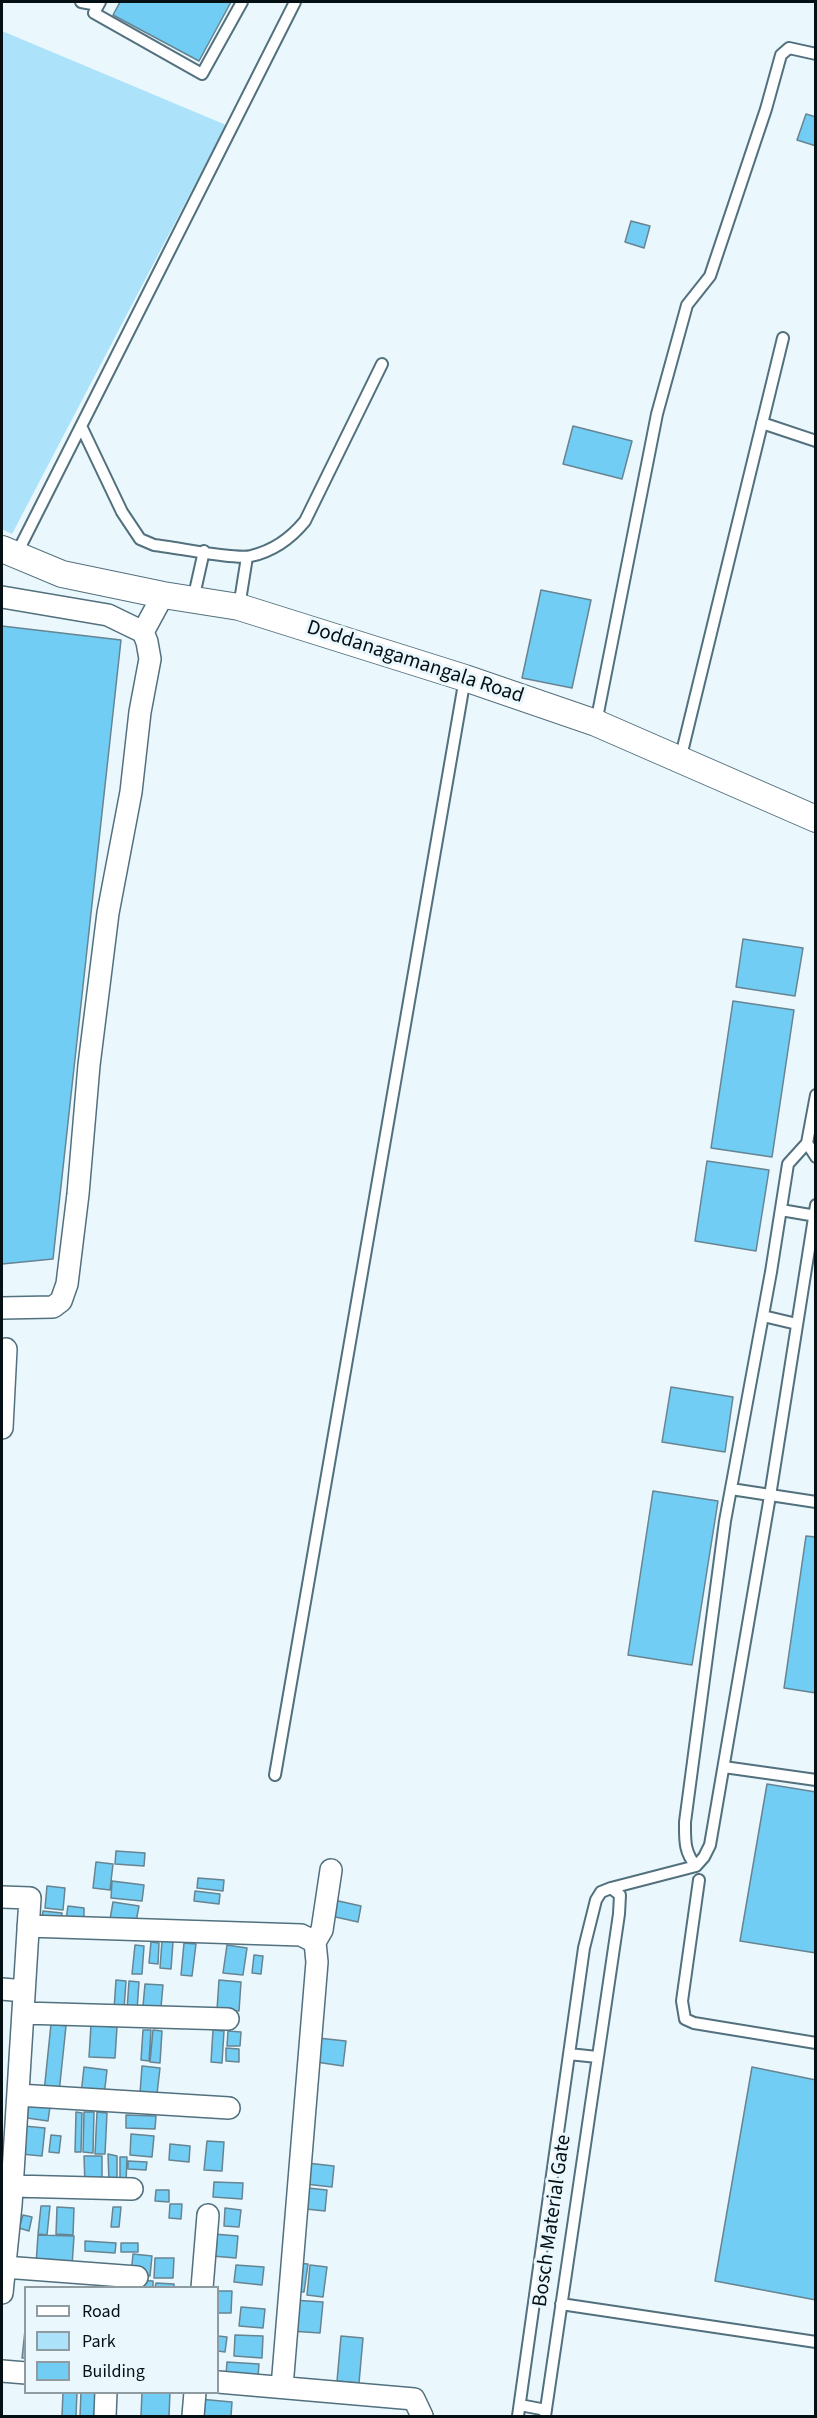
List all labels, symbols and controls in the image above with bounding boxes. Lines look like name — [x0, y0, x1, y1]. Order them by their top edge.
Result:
street label: Doddanagamangala Road — [303, 616, 527, 710]
street label: Bosch Material Gate — [528, 2133, 578, 2309]
legend — [24, 2286, 219, 2394]
text: Road — [82, 2299, 121, 2324]
text: Park — [82, 2329, 116, 2354]
text: Building — [82, 2359, 145, 2384]

